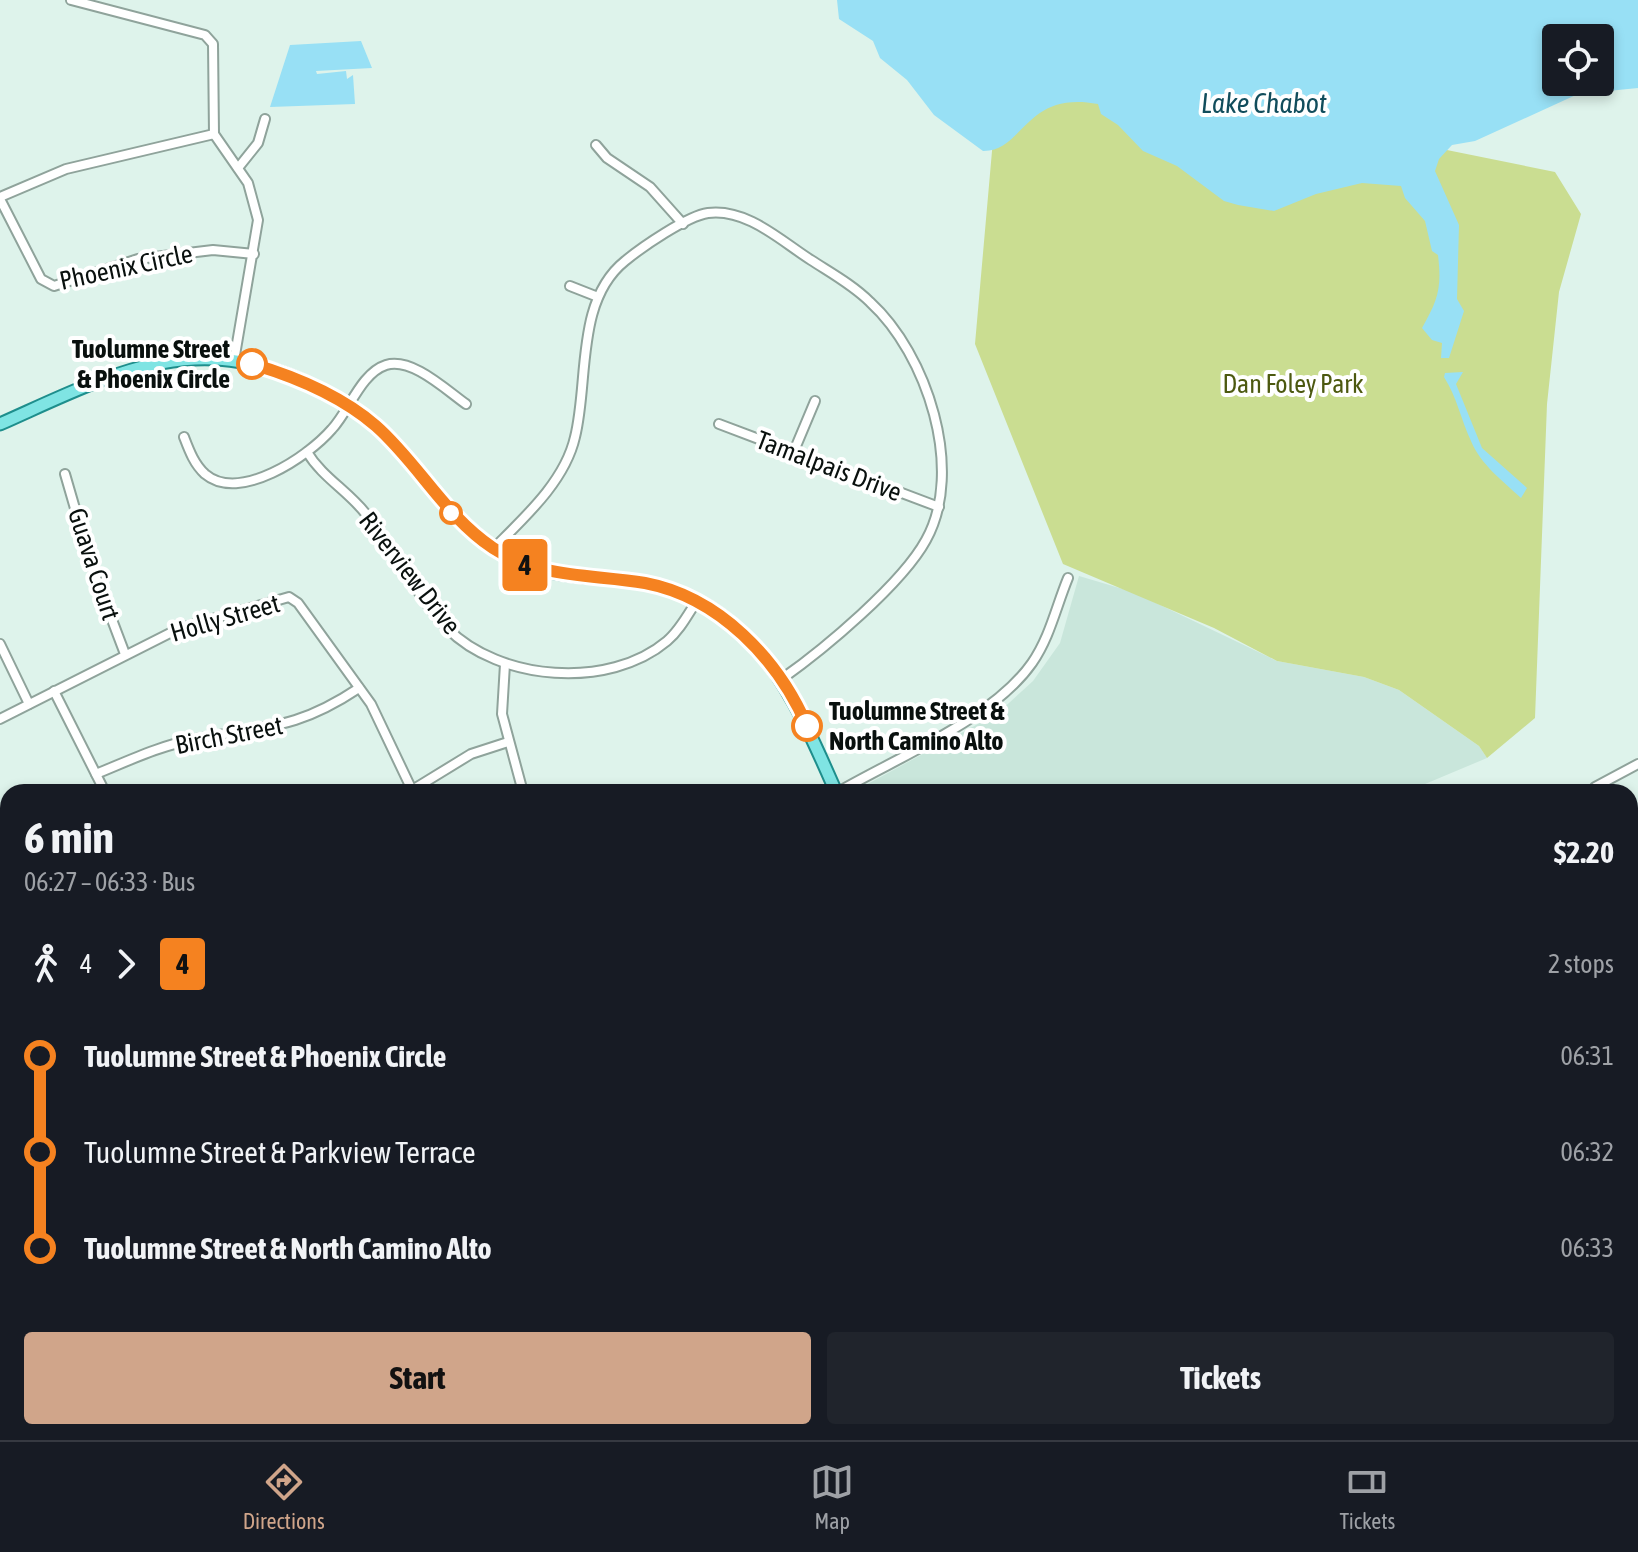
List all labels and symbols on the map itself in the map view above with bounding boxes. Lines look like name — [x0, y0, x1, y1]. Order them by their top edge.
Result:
water label: Lake Chabot — [1201, 87, 1327, 119]
street label: Phoenix Circle — [57, 238, 195, 296]
place label: Tuolumne Street & Phoenix Circle — [72, 334, 230, 394]
marker: Tuolumne Street & Phoenix Circle — [237, 349, 267, 379]
park label: Dan Foley Park — [1223, 369, 1363, 399]
street label: Tamalpais Drive — [752, 425, 906, 507]
unlabelled marker — [440, 502, 462, 524]
street label: Guava Court — [62, 504, 126, 624]
street label: Riverview Drive — [353, 506, 467, 640]
line badge: 4 — [499, 539, 551, 591]
street label: Holly Street — [167, 588, 283, 648]
place label: Tuolumne Street & North Camino Alto — [829, 696, 1005, 756]
street label: Birch Street — [173, 710, 285, 760]
marker: Tuolumne Street & North Camino Alto — [792, 711, 822, 741]

